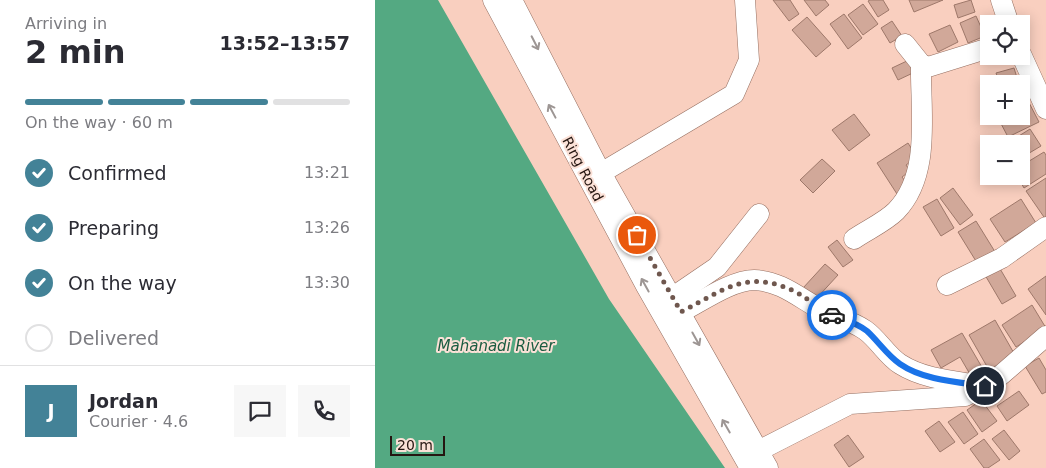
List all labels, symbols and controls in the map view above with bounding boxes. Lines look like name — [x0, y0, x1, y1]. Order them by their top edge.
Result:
text: Arriving in — [25, 14, 107, 33]
map controls — [980, 15, 1030, 185]
button: locate — [980, 15, 1030, 65]
text: 13:52–13:57 — [220, 32, 350, 54]
text: 2 min — [25, 33, 126, 71]
one-way arrow — [531, 35, 540, 50]
button: + — [980, 75, 1030, 125]
one-way arrow — [547, 103, 557, 118]
text: On the way · 60 m — [25, 113, 173, 132]
street label: Ring Road — [559, 134, 607, 204]
button: − — [980, 135, 1030, 185]
icon: check — [25, 159, 53, 187]
text: Confirmed — [68, 162, 167, 184]
text: 13:21 — [304, 163, 350, 182]
icon: check — [25, 214, 53, 242]
pin — [616, 214, 658, 256]
text: Preparing — [68, 217, 159, 239]
text: 13:26 — [304, 218, 350, 237]
icon: bag — [623, 221, 651, 249]
icon: check — [25, 269, 53, 297]
text: On the way — [68, 272, 177, 294]
text: 13:30 — [304, 273, 350, 292]
one-way arrow — [640, 278, 649, 293]
courier — [807, 290, 857, 340]
icon: car — [818, 301, 846, 329]
text: Delivered — [68, 327, 159, 349]
one-way arrow — [692, 332, 702, 346]
water label: Mahanadi River — [438, 337, 555, 355]
pin — [964, 365, 1006, 407]
icon: home — [971, 372, 999, 400]
button: chat — [234, 385, 286, 437]
button: phone — [298, 385, 350, 437]
text: Jordan — [89, 390, 158, 412]
text: J — [47, 400, 55, 422]
text: Courier · 4.6 — [89, 412, 188, 431]
one-way arrow — [721, 419, 731, 433]
scale bar — [390, 433, 445, 456]
text: 20 m — [397, 437, 433, 453]

